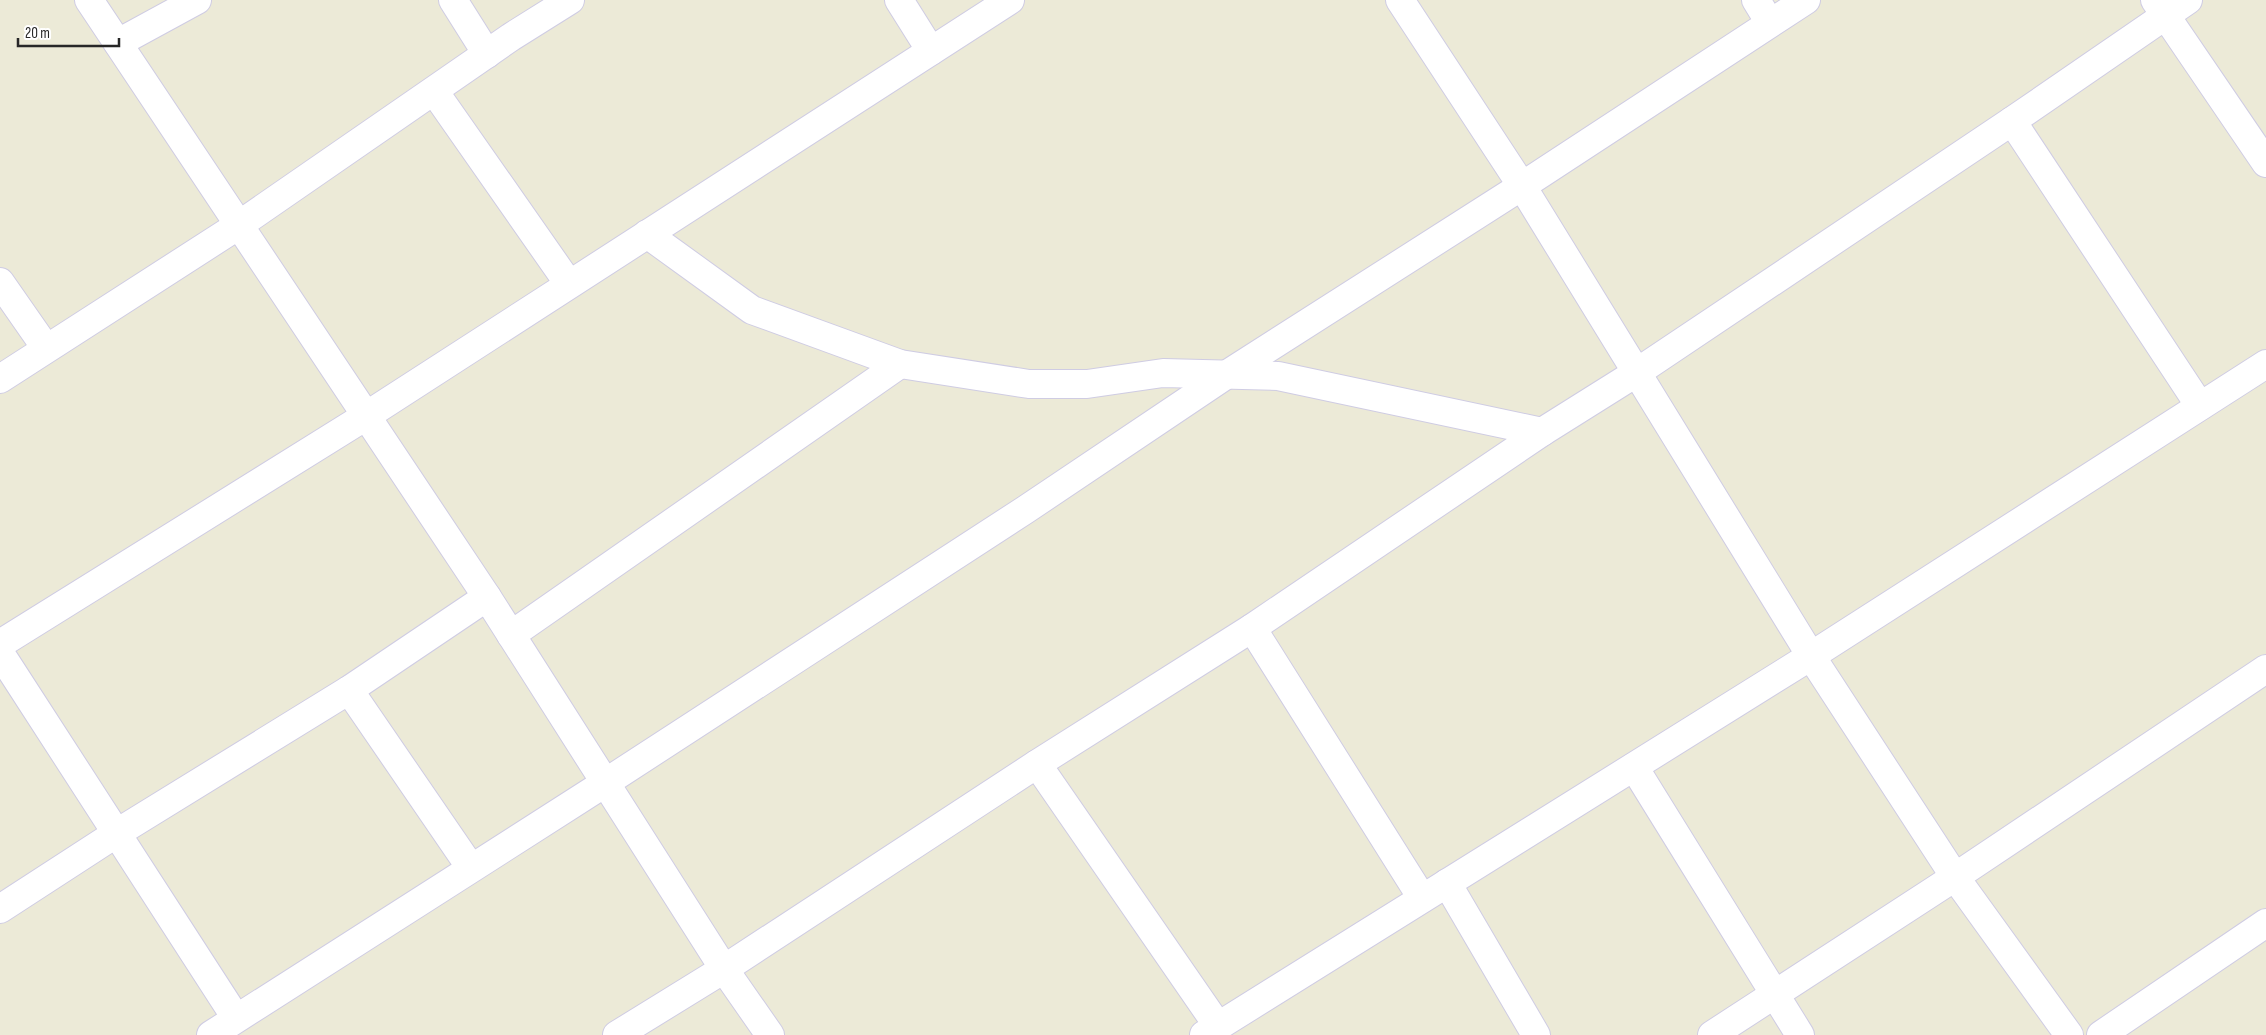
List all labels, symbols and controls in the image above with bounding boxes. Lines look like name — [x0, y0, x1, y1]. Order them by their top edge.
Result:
scale bar — [18, 15, 119, 47]
text: 20 m — [25, 24, 50, 43]

